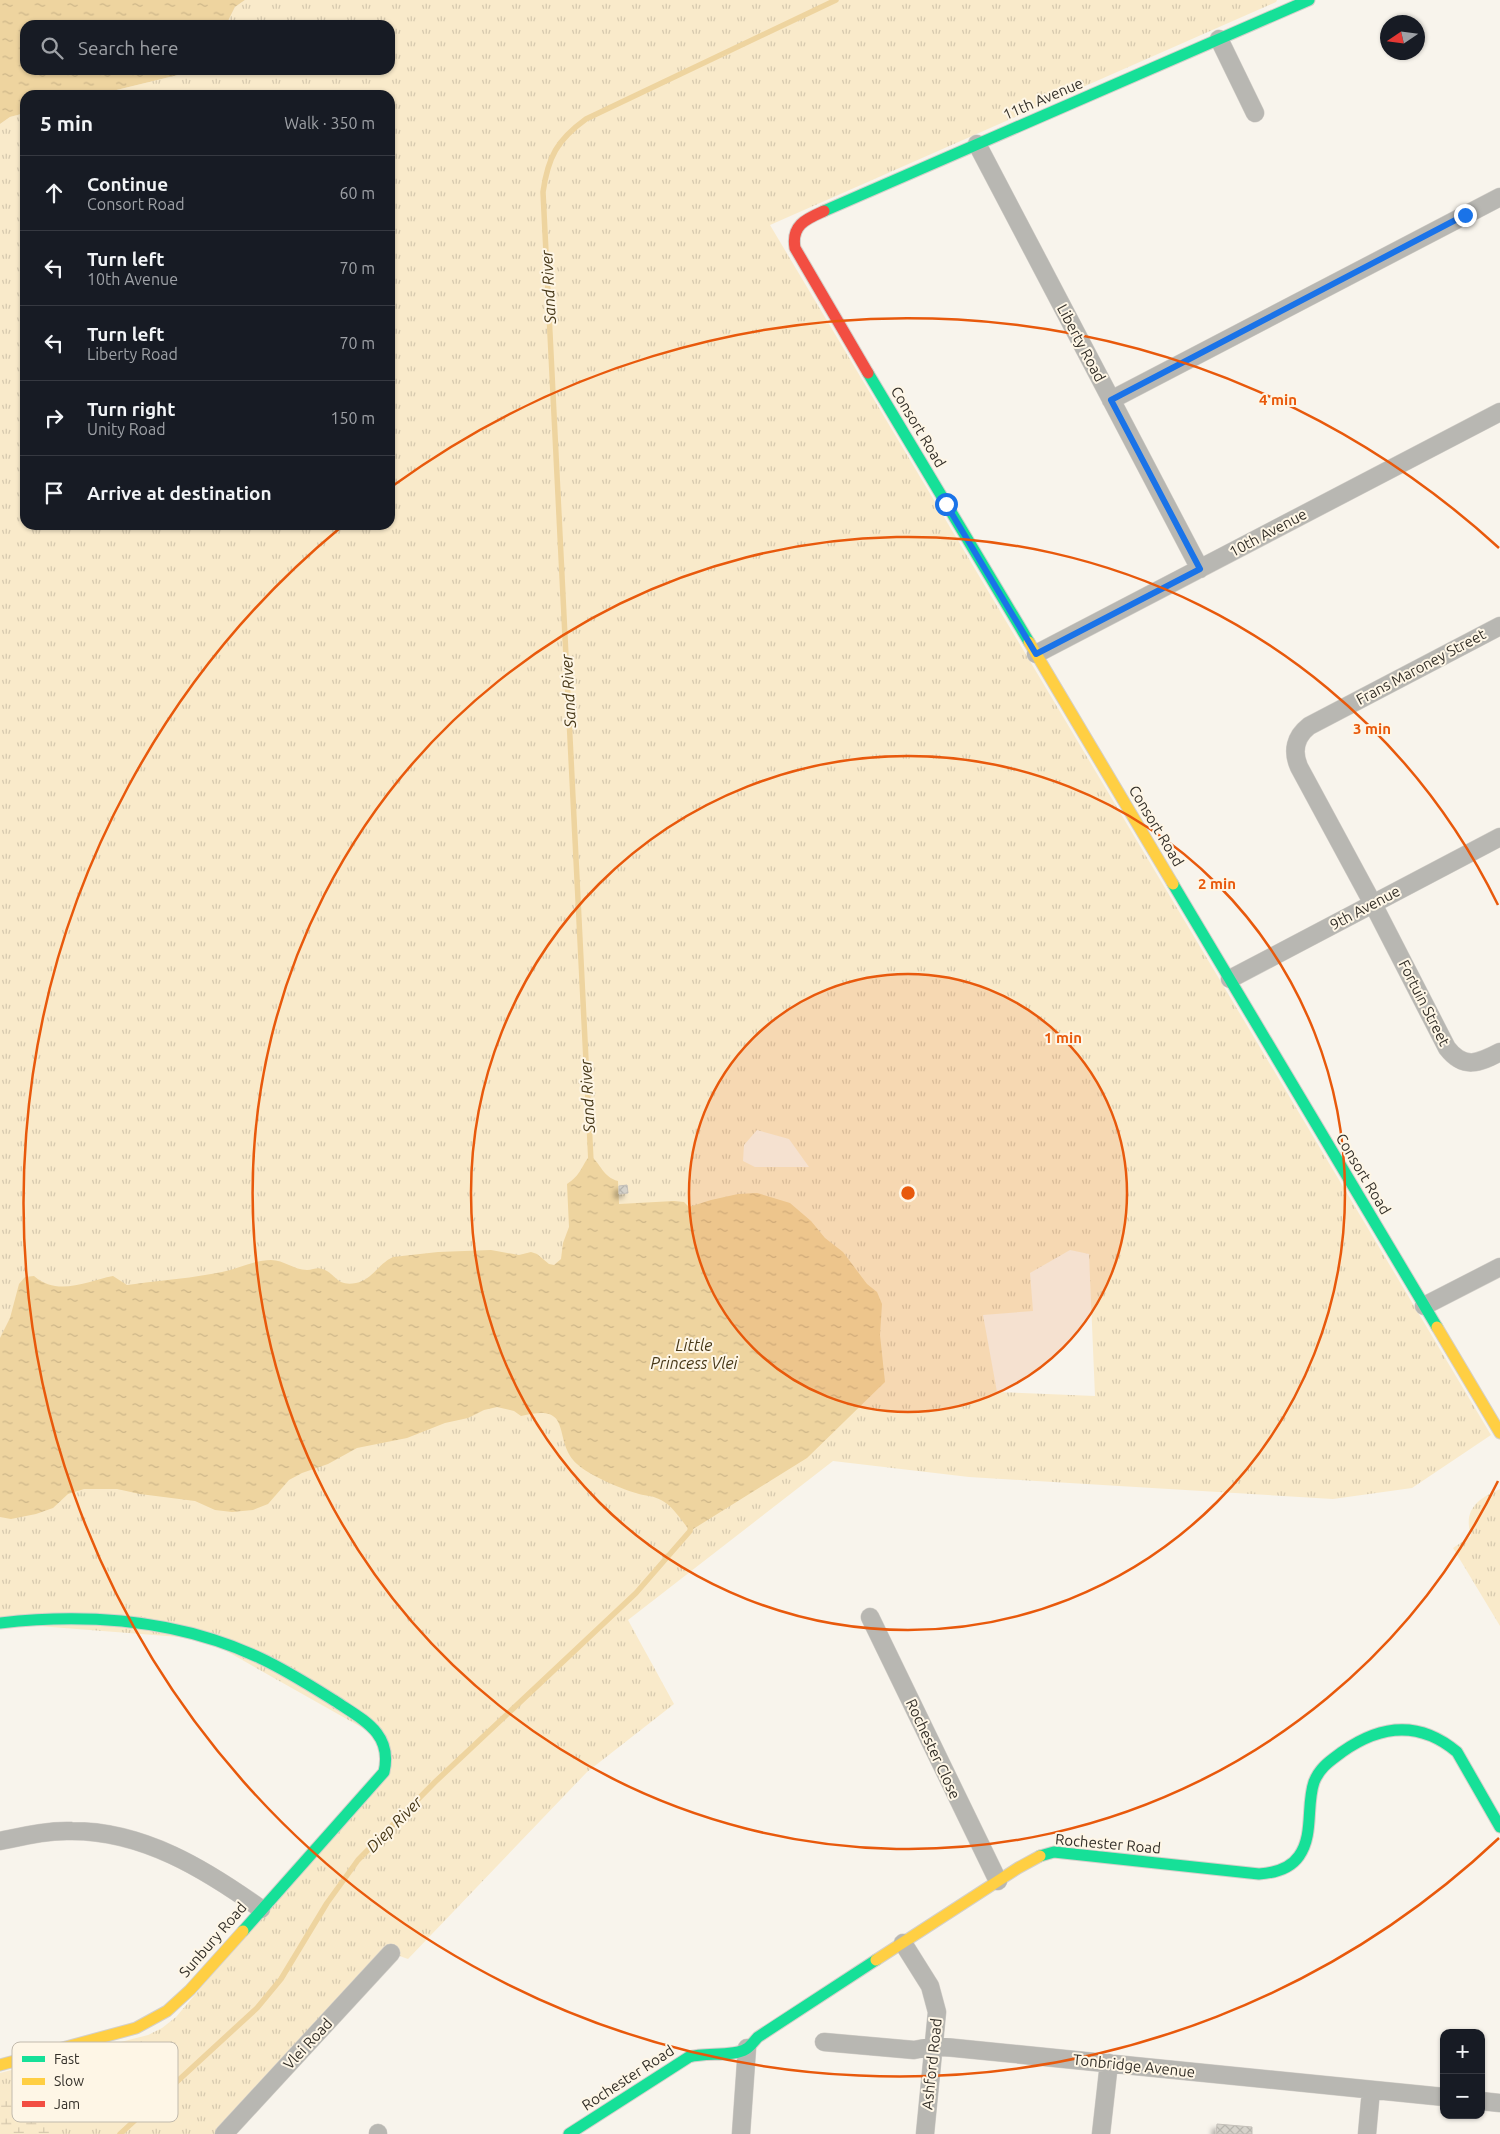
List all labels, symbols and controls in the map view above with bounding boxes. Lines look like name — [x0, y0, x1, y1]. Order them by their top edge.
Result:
north arrow — [1380, 15, 1425, 60]
search box — [20, 20, 395, 75]
icon: search — [38, 34, 66, 62]
text: Search here — [78, 37, 178, 59]
street label: 11th Avenue — [1000, 74, 1085, 123]
text: 5 min — [40, 111, 93, 135]
text: Walk · 350 m — [284, 114, 375, 132]
text: Continue — [87, 173, 168, 195]
icon: ahead — [40, 179, 68, 207]
text: 60 m — [339, 184, 375, 202]
text: Consort Road — [87, 195, 185, 213]
route end — [1454, 204, 1477, 227]
text: Turn left — [87, 248, 165, 270]
water label: Sand River — [537, 249, 559, 325]
icon: left — [40, 254, 68, 282]
text: 70 m — [339, 259, 375, 277]
text: 10th Avenue — [87, 270, 178, 288]
street label: Liberty Road — [1054, 301, 1109, 384]
text: Turn left — [87, 323, 165, 345]
icon: left — [40, 329, 68, 357]
text: 70 m — [339, 334, 375, 352]
text: Liberty Road — [87, 345, 178, 363]
street label: Consort Road — [888, 383, 949, 470]
text: 4 min — [1259, 391, 1297, 408]
text: Turn right — [87, 398, 175, 420]
icon: right — [40, 404, 68, 432]
text: 150 m — [330, 409, 375, 427]
text: Unity Road — [87, 420, 166, 438]
icon: arrive — [40, 479, 68, 507]
text: Arrive at destination — [87, 482, 272, 504]
route start — [935, 493, 958, 516]
street label: 10th Avenue — [1226, 505, 1309, 560]
street label: Frans Maroney Street — [1353, 625, 1488, 708]
water label: Sand River — [557, 653, 579, 729]
text: 3 min — [1353, 720, 1391, 737]
street label: Consort Road — [1126, 782, 1187, 869]
text: 2 min — [1198, 875, 1236, 892]
street label: 9th Avenue — [1327, 882, 1403, 933]
street label: Fortuin Street — [1395, 957, 1453, 1049]
text: 1 min — [1044, 1029, 1082, 1046]
water label: Sand River — [576, 1058, 598, 1134]
street label: Consort Road — [1333, 1130, 1394, 1217]
centre of rings — [899, 1184, 917, 1202]
water label: Little Princess Vlei — [650, 1336, 739, 1372]
street label: Rochester Close — [903, 1696, 964, 1801]
water label: Diep River — [363, 1792, 426, 1855]
street label: Rochester Road — [1054, 1830, 1162, 1857]
street label: Sunbury Road — [176, 1899, 250, 1981]
street label: Vlei Road — [280, 2015, 335, 2073]
street label: Ashford Road — [918, 2017, 945, 2111]
map controls — [1440, 2029, 1485, 2119]
button: + — [1440, 2029, 1485, 2074]
legend — [12, 2042, 178, 2122]
street label: Rochester Road — [579, 2042, 677, 2114]
text: Fast — [54, 2051, 80, 2067]
street label: Tonbridge Avenue — [1072, 2051, 1196, 2080]
text: Slow — [54, 2073, 84, 2089]
button: − — [1440, 2074, 1485, 2119]
text: Jam — [54, 2096, 80, 2112]

